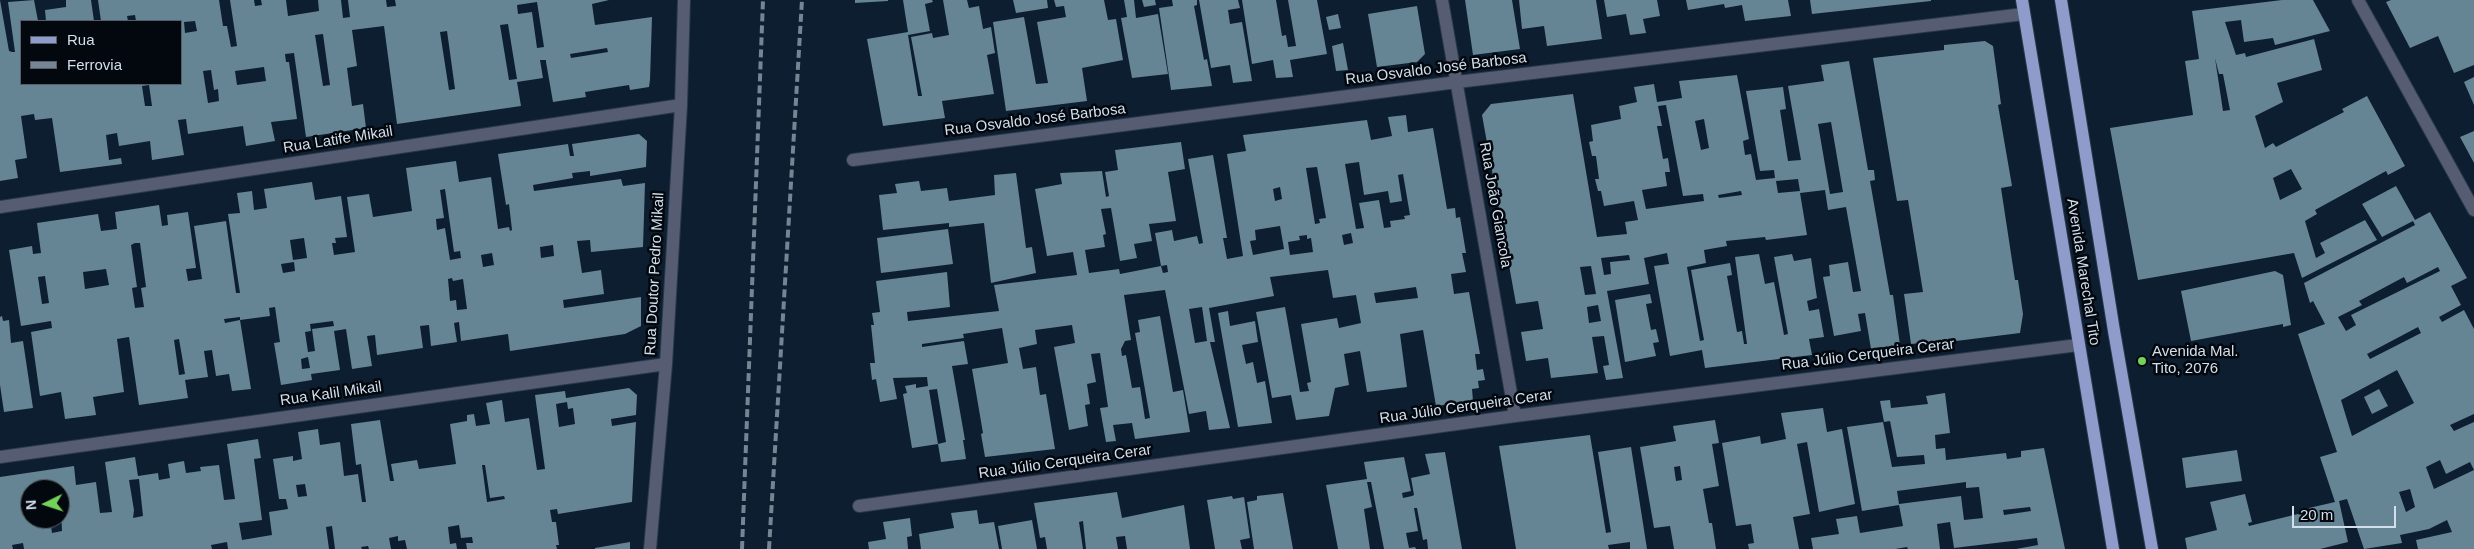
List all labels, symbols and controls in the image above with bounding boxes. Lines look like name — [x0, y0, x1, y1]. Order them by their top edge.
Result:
legend — [20, 20, 182, 85]
text: Rua — [67, 31, 95, 48]
street label: Rua Osvaldo José Barbosa — [1344, 49, 1528, 89]
text: Ferrovia — [67, 56, 122, 73]
street label: Rua Osvaldo José Barbosa — [943, 100, 1127, 140]
street label: Rua Latife Mikail — [282, 122, 394, 158]
street label: Rua João Giancola — [1475, 141, 1515, 269]
street label: Rua Doutor Pedro Mikail — [642, 192, 668, 356]
street label: Avenida Marechal Tito — [2063, 197, 2103, 347]
street label: Rua Júlio Cerqueira Cerar — [1780, 335, 1956, 375]
place label: Avenida Mal. Tito, 2076 — [2152, 343, 2238, 378]
marker: Avenida Mal. Tito, 2076 — [2136, 355, 2148, 367]
street label: Rua Kalil Mikail — [279, 378, 383, 410]
street label: Rua Júlio Cerqueira Cerar — [1378, 386, 1554, 428]
street label: Rua Júlio Cerqueira Cerar — [977, 441, 1153, 483]
north arrow — [20, 479, 70, 529]
scale bar — [2294, 496, 2398, 528]
text: N — [23, 499, 39, 511]
text: 20 m — [2300, 506, 2333, 523]

